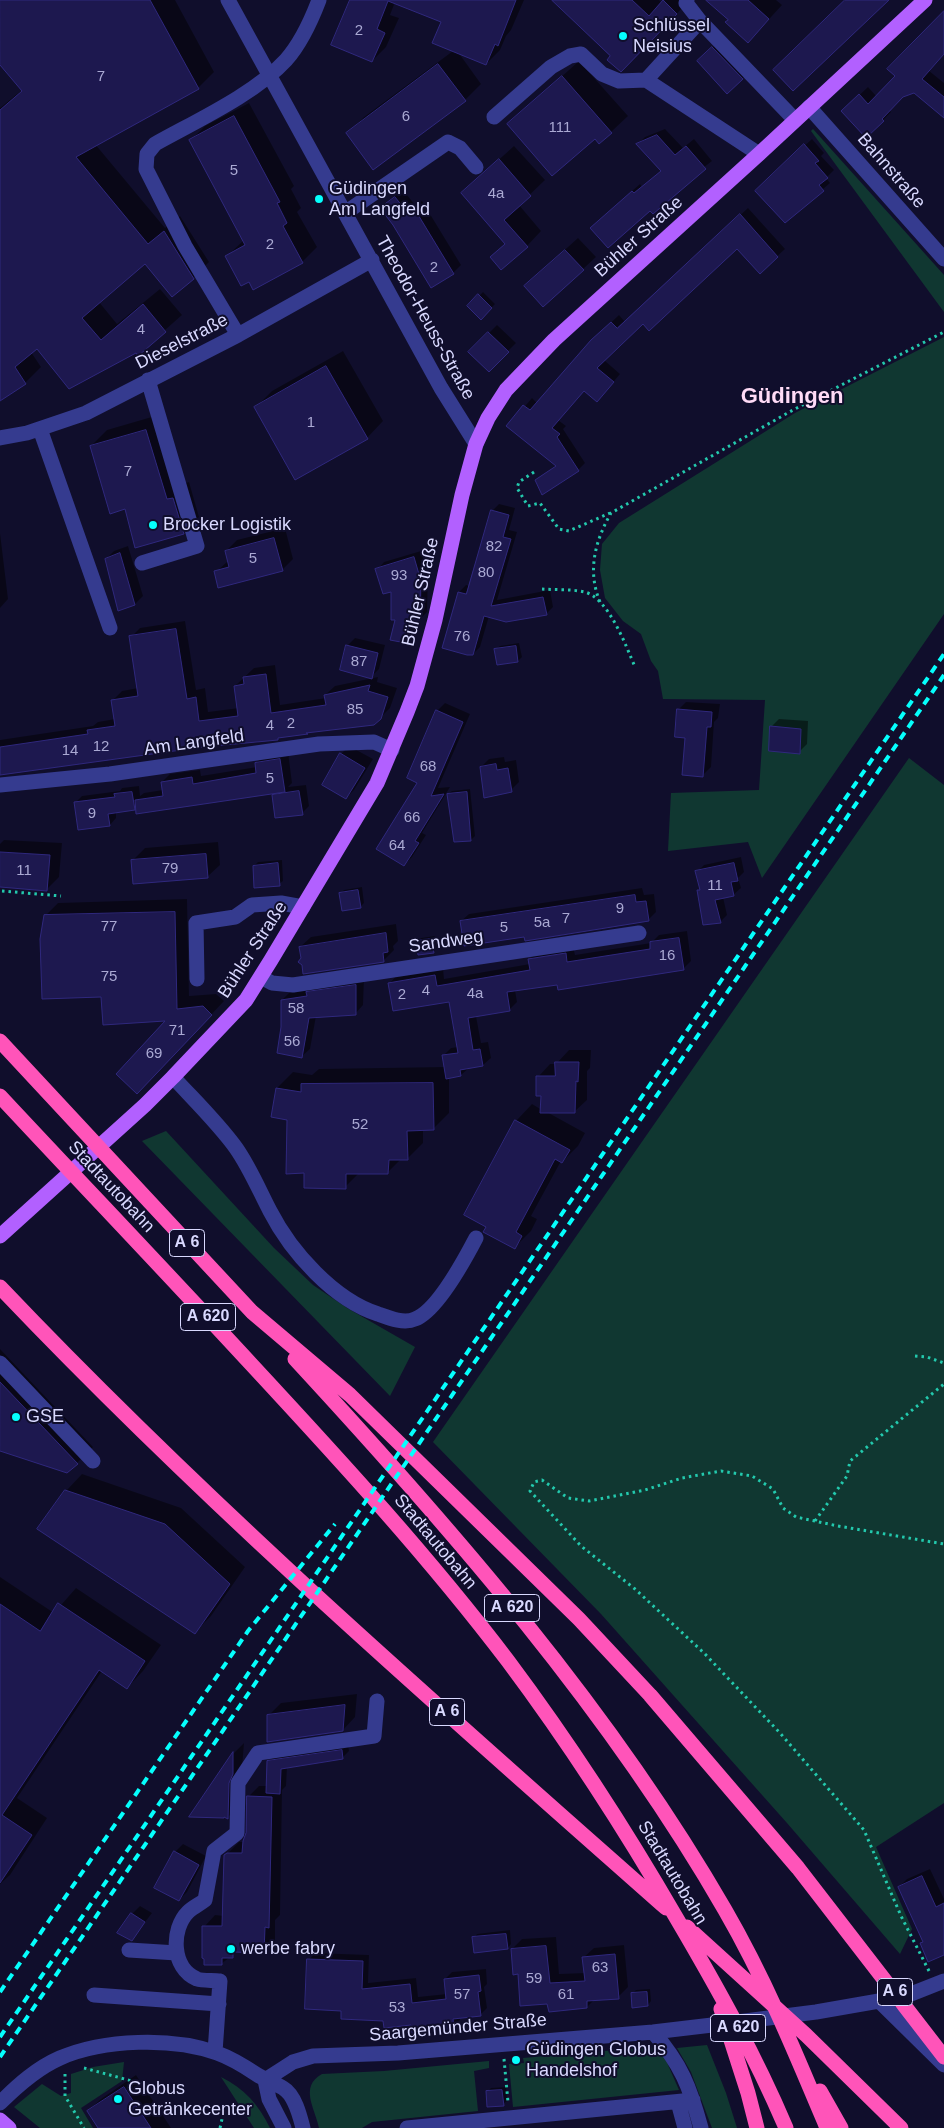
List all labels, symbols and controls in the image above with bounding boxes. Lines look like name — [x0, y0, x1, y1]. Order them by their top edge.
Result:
place label: Schlüssel Neisius — [633, 15, 710, 58]
house number: 2 — [355, 22, 363, 40]
marker: Schlüssel Neisius — [617, 30, 629, 42]
house number: 7 — [97, 68, 105, 86]
house number: 6 — [402, 108, 410, 126]
house number: 111 — [549, 119, 571, 137]
street label: Bahnstraße — [852, 129, 930, 213]
house number: 5 — [230, 162, 238, 180]
place label: Güdingen Am Langfeld — [329, 178, 430, 220]
house number: 4a — [488, 185, 504, 203]
street label: Bühler Straße — [591, 192, 687, 282]
marker: Güdingen Am Langfeld — [313, 193, 325, 205]
street label: Theodor-Heuss-Straße — [371, 232, 479, 404]
house number: 2 — [266, 236, 274, 254]
house number: 2 — [430, 259, 438, 277]
street label: Dieselstraße — [132, 309, 232, 375]
house number: 4 — [137, 321, 145, 339]
district label: Güdingen — [741, 384, 843, 410]
house number: 1 — [307, 414, 315, 432]
house number: 7 — [124, 463, 132, 481]
place label: Brocker Logistik — [163, 514, 291, 536]
marker: Brocker Logistik — [147, 519, 159, 531]
street label: Bühler Straße — [398, 535, 444, 649]
house number: 82 — [486, 538, 502, 556]
house number: 5 — [249, 550, 257, 568]
house number: 80 — [478, 564, 494, 582]
house number: 93 — [391, 567, 407, 585]
house number: 76 — [454, 628, 470, 646]
house number: 87 — [351, 653, 367, 671]
house number: 85 — [347, 701, 363, 719]
house number: 2 — [287, 715, 295, 733]
house number: 4 — [266, 717, 274, 735]
street label: Am Langfeld — [142, 725, 246, 761]
house number: 12 — [93, 738, 109, 756]
house number: 14 — [62, 742, 78, 760]
house number: 68 — [420, 758, 436, 776]
house number: 5 — [266, 770, 274, 788]
house number: 9 — [88, 805, 96, 823]
house number: 66 — [404, 809, 420, 827]
house number: 64 — [389, 837, 405, 855]
house number: 79 — [162, 860, 178, 878]
house number: 11 — [16, 862, 32, 880]
house number: 11 — [707, 877, 723, 895]
street label: Bühler Straße — [214, 898, 292, 1002]
house number: 9 — [616, 900, 624, 918]
house number: 7 — [562, 910, 570, 928]
house number: 5a — [534, 914, 550, 932]
house number: 77 — [101, 918, 117, 936]
house number: 5 — [500, 919, 508, 937]
street label: Sandweg — [407, 926, 485, 958]
house number: 16 — [659, 947, 675, 965]
house number: 75 — [101, 968, 117, 986]
house number: 4 — [422, 982, 430, 1000]
house number: 4a — [467, 985, 483, 1003]
house number: 2 — [398, 986, 406, 1004]
house number: 58 — [288, 1000, 304, 1018]
house number: 71 — [169, 1022, 185, 1040]
house number: 56 — [284, 1033, 300, 1051]
house number: 69 — [146, 1045, 162, 1063]
house number: 52 — [352, 1116, 368, 1134]
street label: Stadtautobahn — [63, 1137, 159, 1237]
road number: A 6 — [170, 1230, 204, 1256]
road number: A 620 — [180, 1304, 236, 1330]
place label: GSE — [26, 1406, 64, 1428]
marker: GSE — [10, 1411, 22, 1423]
street label: Stadtautobahn — [389, 1490, 481, 1594]
road number: A 620 — [484, 1595, 540, 1622]
road number: A 6 — [430, 1698, 464, 1725]
street label: Stadtautobahn — [633, 1817, 711, 1929]
place label: werbe fabry — [241, 1938, 335, 1960]
marker: werbe fabry — [225, 1943, 237, 1955]
house number: 63 — [592, 1959, 608, 1977]
house number: 59 — [526, 1970, 542, 1988]
road number: A 6 — [878, 1978, 912, 2005]
house number: 57 — [454, 1986, 470, 2004]
house number: 61 — [558, 1986, 574, 2004]
house number: 53 — [389, 1999, 405, 2017]
street label: Saargemünder Straße — [368, 2009, 548, 2047]
road number: A 620 — [710, 2015, 766, 2042]
place label: Güdingen Globus Handelshof — [526, 2039, 666, 2082]
marker: Güdingen Globus Handelshof — [510, 2054, 522, 2066]
place label: Globus Getränkecenter — [128, 2078, 252, 2120]
marker: Globus Getränkecenter — [112, 2093, 124, 2105]

